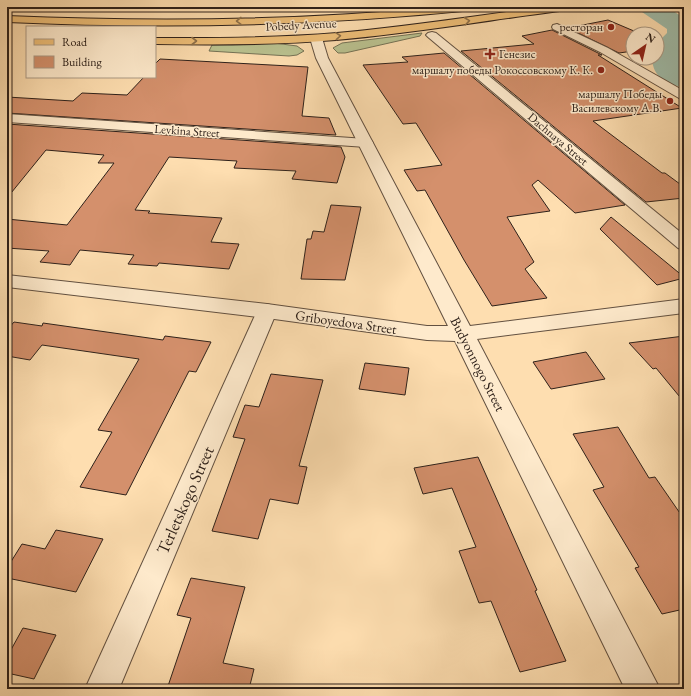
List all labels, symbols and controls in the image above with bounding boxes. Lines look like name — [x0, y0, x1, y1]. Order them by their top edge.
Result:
street label: Pobedy Avenue — [265, 15, 337, 35]
one-way arrow — [236, 17, 242, 25]
one-way arrow — [464, 17, 470, 26]
place label: ресторан — [559, 19, 603, 35]
marker: ресторан — [606, 22, 616, 32]
legend — [26, 26, 156, 78]
north arrow — [625, 26, 665, 66]
text: N — [643, 29, 658, 46]
one-way arrow — [335, 32, 341, 41]
text: Road — [62, 34, 88, 50]
one-way arrow — [191, 37, 197, 45]
place label: Генезис — [499, 46, 536, 62]
marker: Генезис — [484, 48, 496, 60]
text: Building — [62, 54, 103, 70]
place label: маршалу победы Рокоссовскому К. К. — [412, 62, 593, 78]
marker: маршалу победы Рокоссовскому К. К. — [596, 65, 606, 75]
place label: маршалу Победы Василевскому А.В. — [572, 86, 663, 116]
marker: маршалу Победы Василевскому А.В. — [665, 96, 675, 106]
street label: Dachnaya Street — [524, 109, 592, 169]
street label: Levkina Street — [154, 121, 220, 141]
street label: Griboyedova Street — [294, 306, 398, 338]
street label: Budyonnogo Street — [446, 314, 510, 415]
street label: Terletskogo Street — [151, 442, 219, 558]

